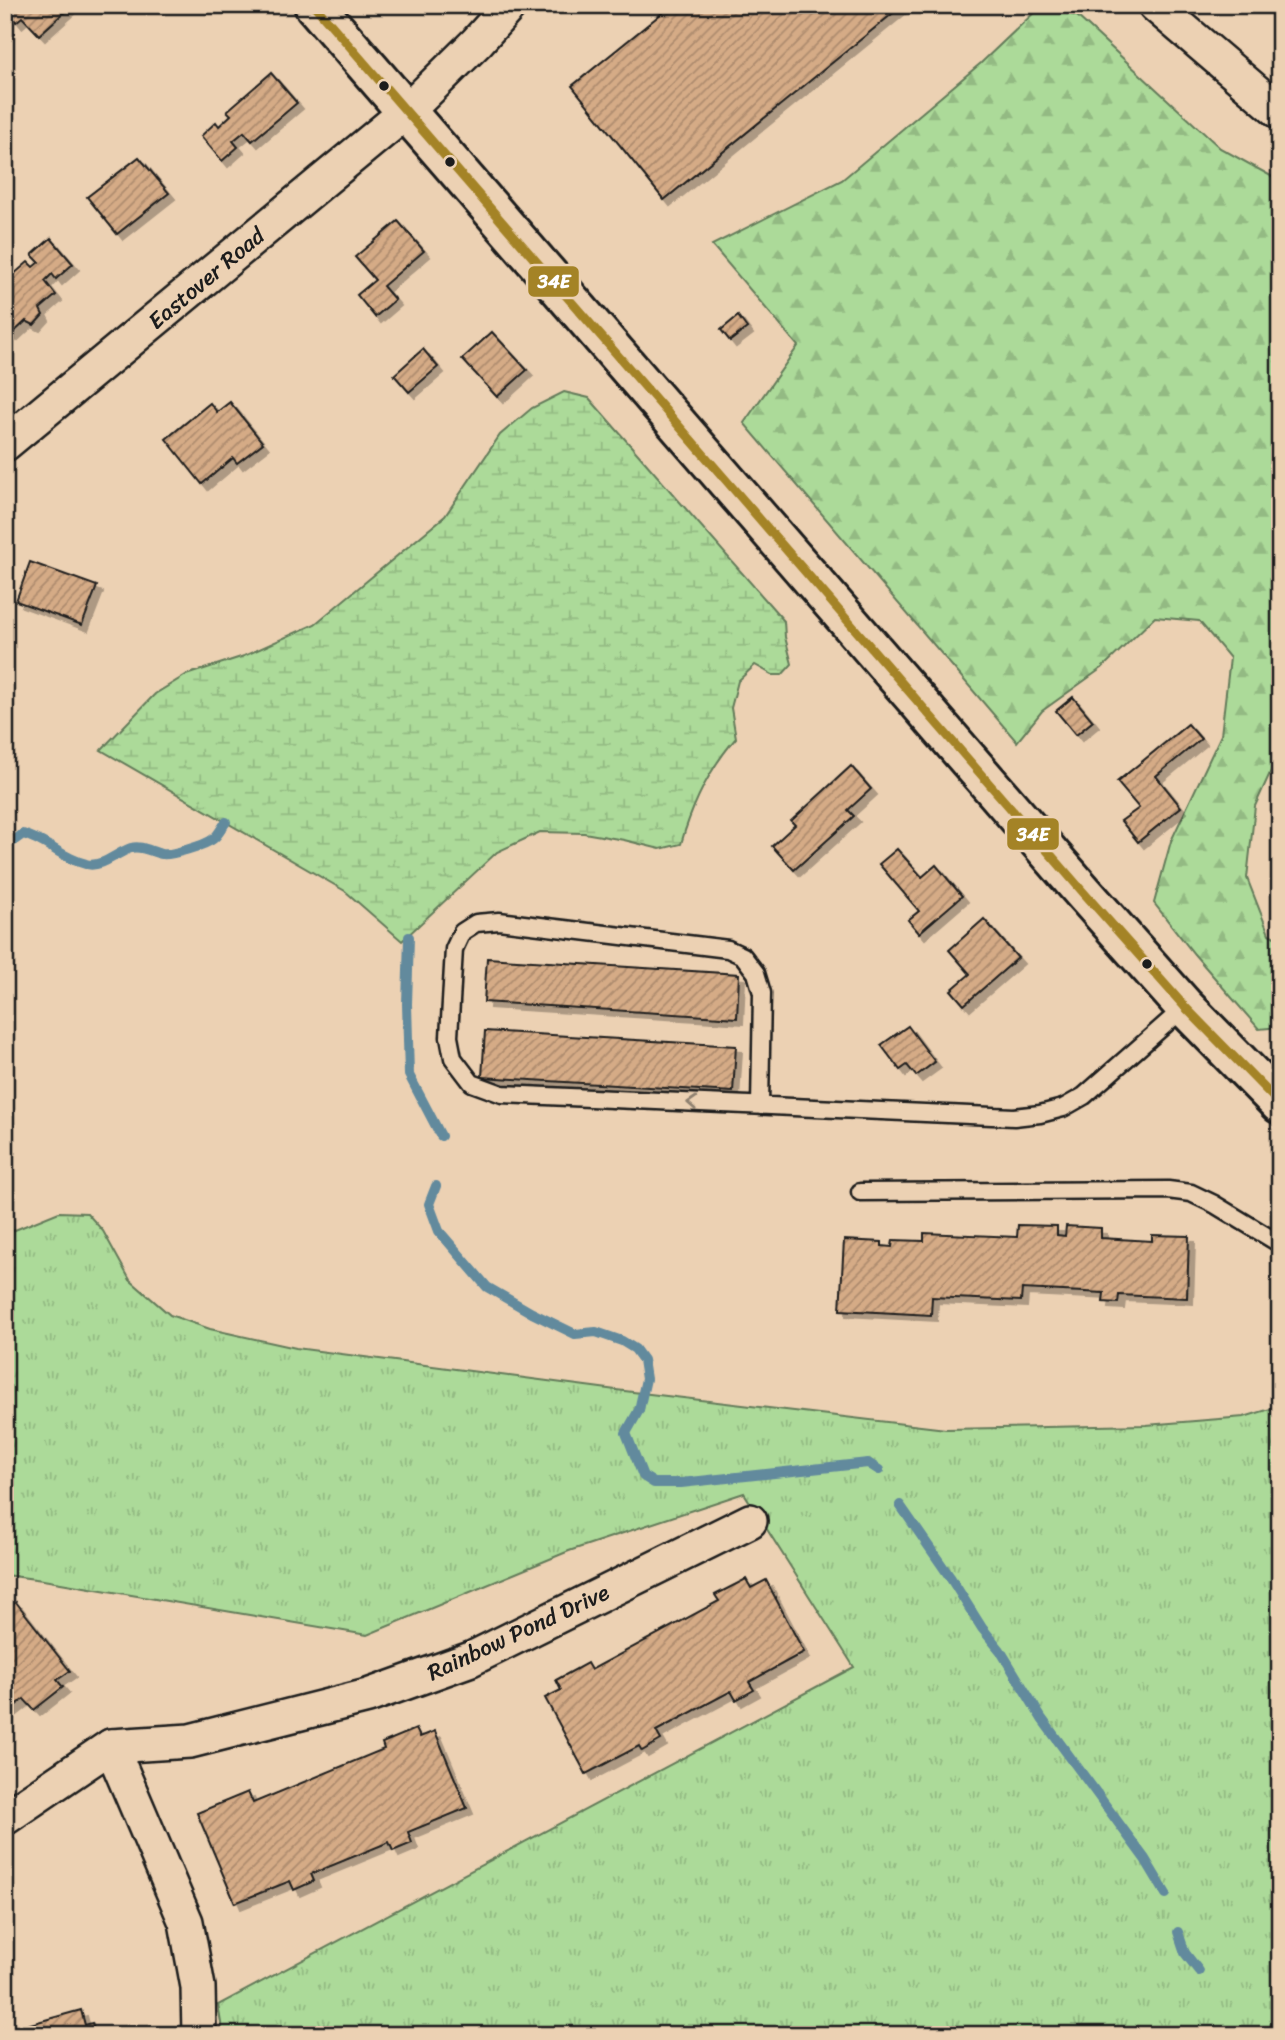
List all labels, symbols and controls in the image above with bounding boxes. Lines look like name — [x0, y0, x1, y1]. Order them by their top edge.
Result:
unlabelled marker — [377, 79, 391, 93]
unlabelled marker — [443, 155, 457, 169]
street label: Eastover Road — [138, 215, 276, 340]
line badge: 34E — [527, 265, 580, 298]
text: 34E — [537, 265, 572, 298]
line badge: 34E — [1006, 817, 1060, 851]
text: 34E — [1016, 818, 1051, 851]
unlabelled marker — [1140, 957, 1154, 971]
one-way arrow — [686, 1095, 697, 1110]
street label: Rainbow Pond Drive — [420, 1572, 616, 1693]

